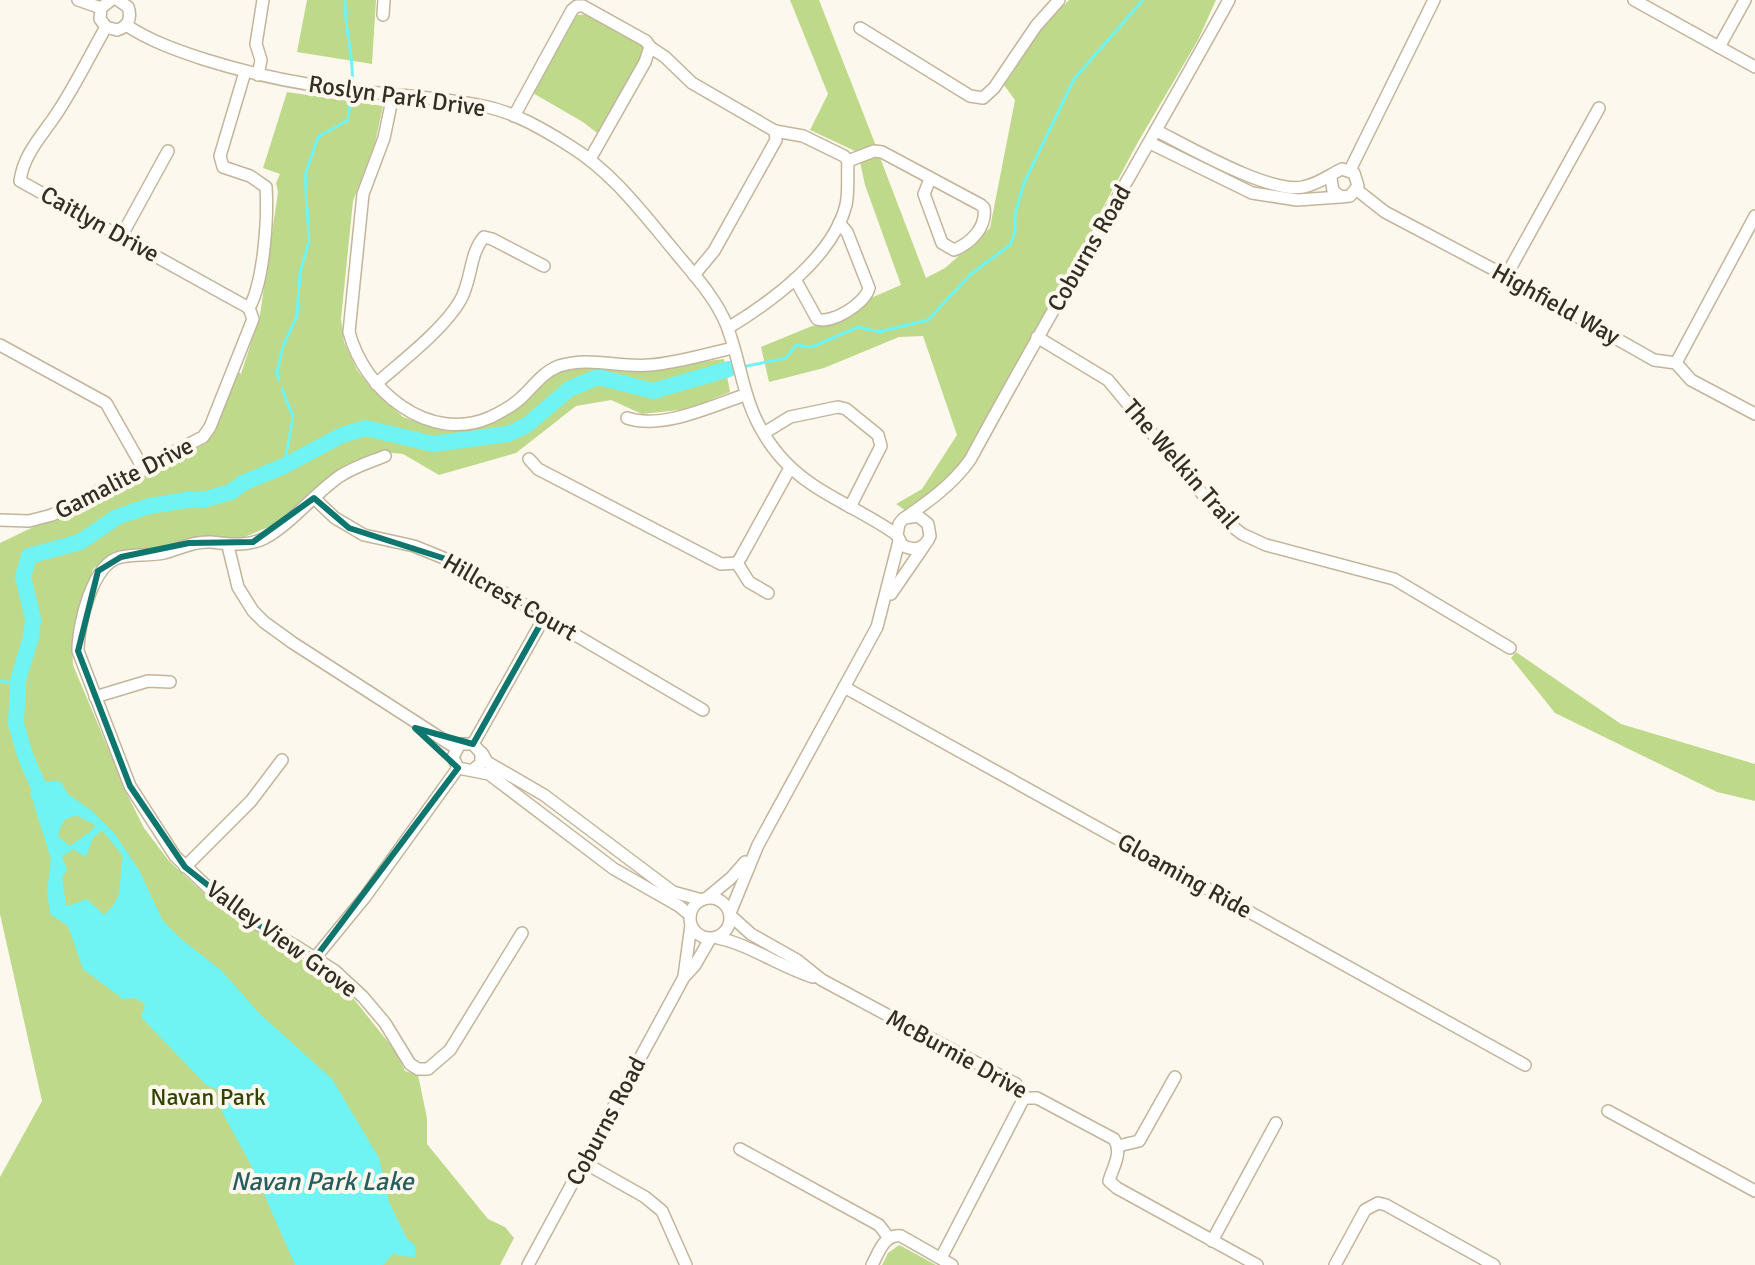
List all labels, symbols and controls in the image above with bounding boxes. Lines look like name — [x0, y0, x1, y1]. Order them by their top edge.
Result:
street label: Roslyn Park Drive — [307, 69, 487, 123]
street label: Caitlyn Drive — [35, 179, 165, 269]
street label: Coburns Road — [1041, 179, 1137, 317]
street label: Highfield Way — [1487, 256, 1625, 352]
street label: The Welkin Trail — [1116, 393, 1246, 535]
street label: Gamalite Drive — [50, 430, 198, 526]
street label: Hillcrest Court — [438, 547, 582, 647]
street label: Gloaming Ride — [1112, 827, 1258, 925]
street label: Valley View Grove — [200, 874, 364, 1004]
street label: McBurnie Drive — [881, 1003, 1033, 1105]
street label: Coburns Road — [560, 1051, 652, 1191]
park label: Navan Park — [150, 1082, 266, 1112]
water label: Navan Park Lake — [230, 1166, 416, 1198]

